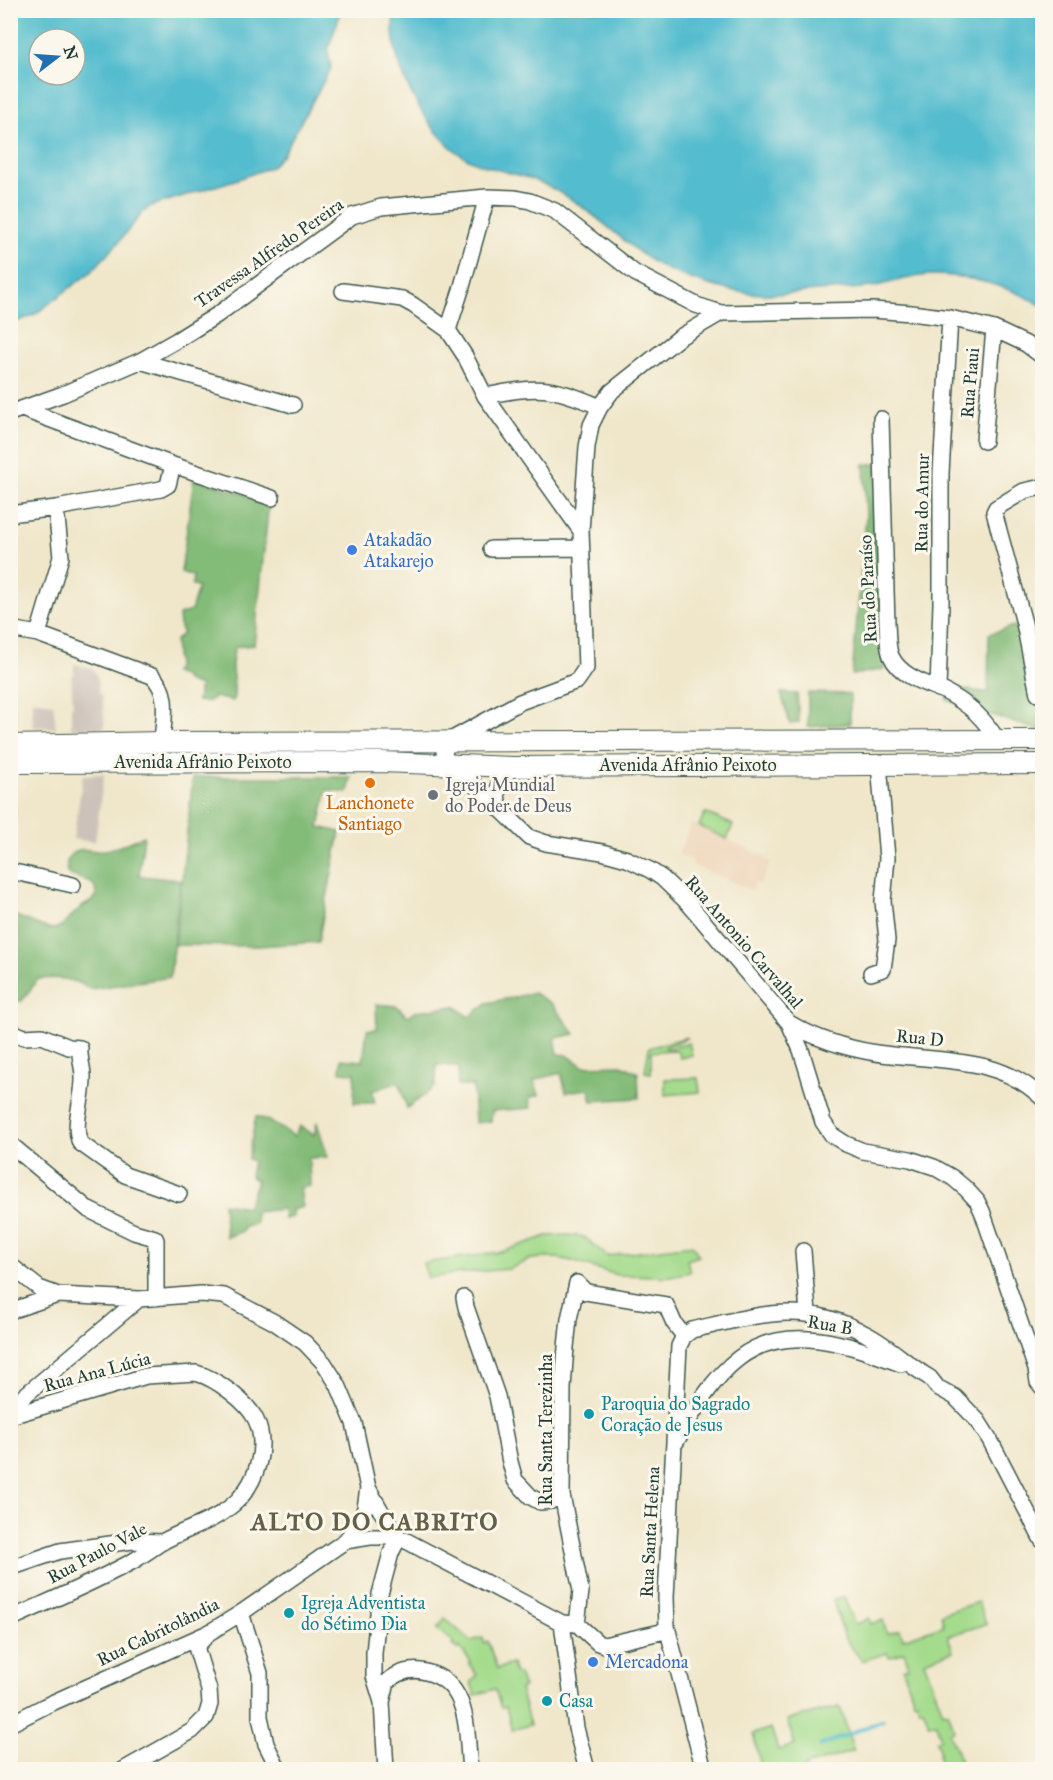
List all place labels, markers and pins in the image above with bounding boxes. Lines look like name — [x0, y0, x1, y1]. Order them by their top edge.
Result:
place label: Atakadão Atakarejo — [363, 529, 434, 572]
marker: Atakadão Atakarejo — [345, 543, 359, 557]
place label: Igreja Mundial do Poder de Deus — [445, 774, 572, 817]
marker: Lanchonete Santiago — [363, 776, 377, 790]
marker: Igreja Mundial do Poder de Deus — [426, 788, 440, 802]
place label: Lanchonete Santiago — [326, 792, 414, 836]
place label: Paroquia do Sagrado Coração de Jesus — [601, 1393, 750, 1437]
marker: Paroquia do Sagrado Coração de Jesus — [582, 1407, 596, 1421]
place label: Igreja Adventista do Sétimo Dia — [301, 1592, 426, 1635]
marker: Igreja Adventista do Sétimo Dia — [282, 1606, 296, 1620]
place label: Mercadona — [605, 1651, 689, 1673]
marker: Mercadona — [586, 1655, 600, 1669]
place label: Casa — [559, 1690, 593, 1712]
marker: Casa — [540, 1694, 554, 1708]

